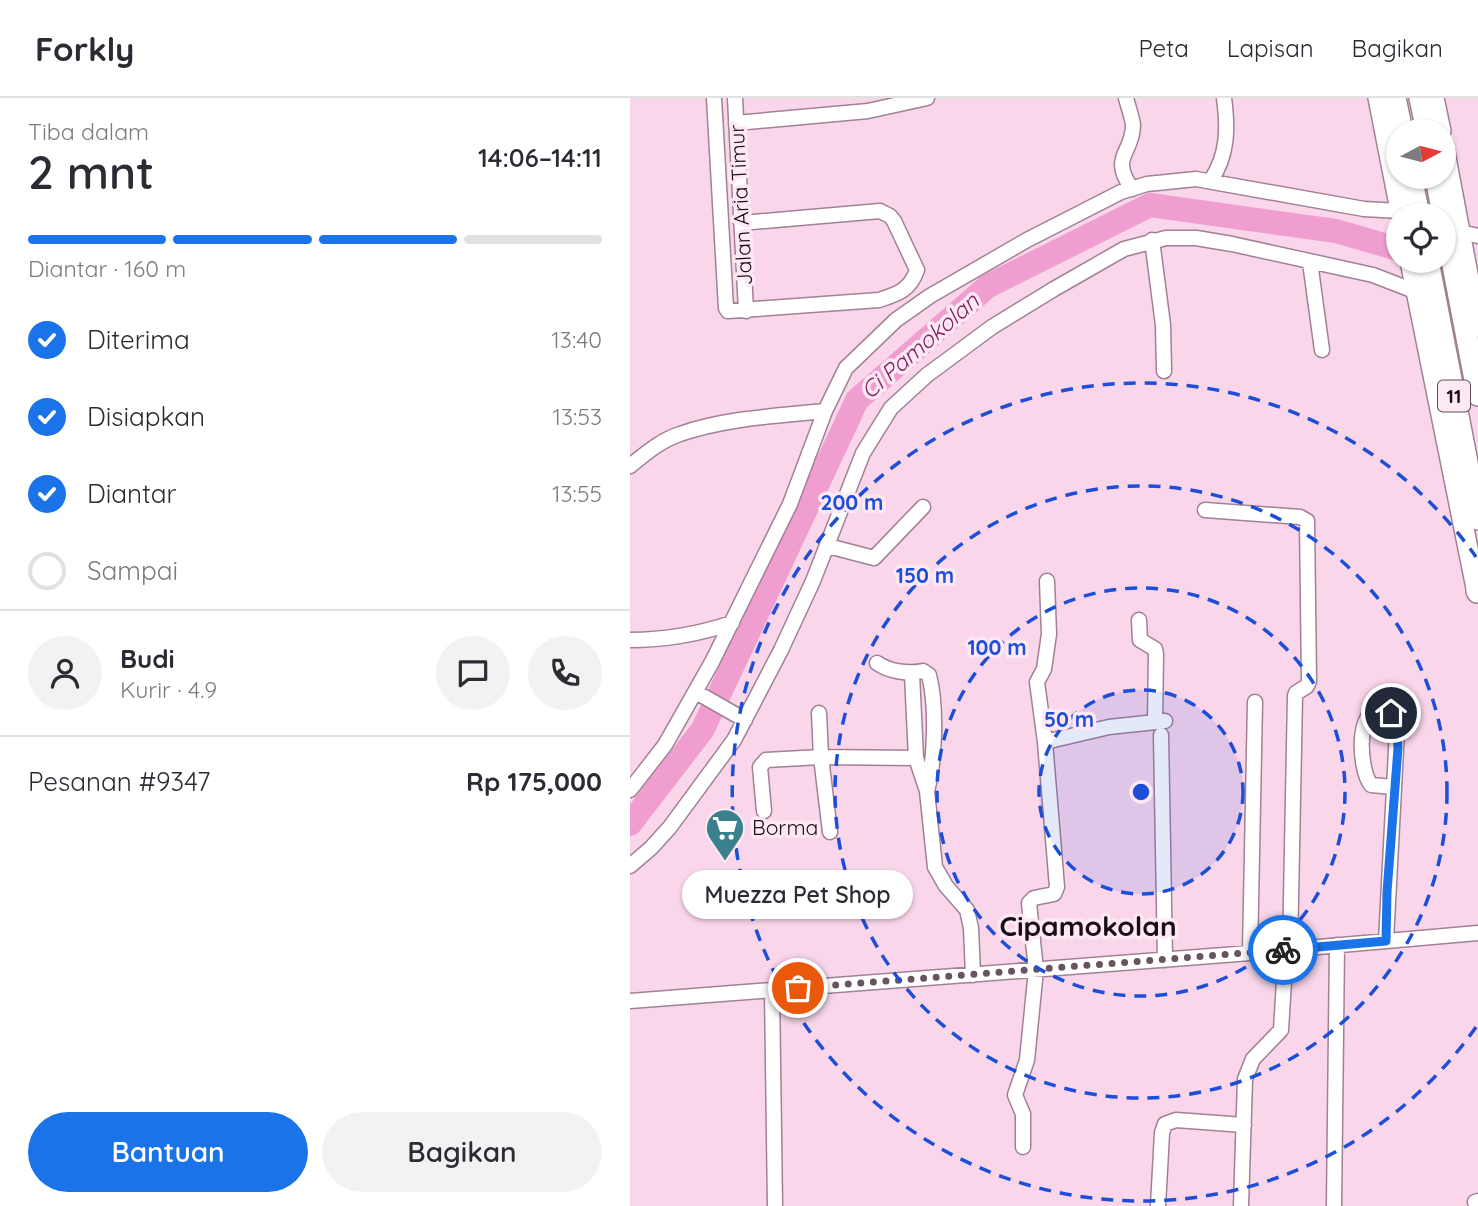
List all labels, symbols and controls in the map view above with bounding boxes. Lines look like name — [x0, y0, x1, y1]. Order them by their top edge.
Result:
text: Forkly — [35, 28, 134, 69]
text: Peta — [1138, 33, 1189, 63]
text: Lapisan — [1227, 33, 1314, 63]
text: Bagikan — [1352, 33, 1443, 63]
text: Tiba dalam — [28, 117, 149, 146]
north arrow — [1386, 119, 1456, 189]
map controls — [1386, 119, 1456, 273]
street label: Jalan Aria Timur — [723, 124, 757, 286]
text: 14:06–14:11 — [478, 141, 602, 174]
text: 2 mnt — [28, 143, 154, 201]
button: locate — [1386, 203, 1456, 273]
text: Diantar · 160 m — [28, 254, 186, 283]
water label: Ci Pamokolan — [855, 286, 985, 405]
icon: check — [28, 321, 66, 359]
text: Diterima — [87, 323, 190, 356]
text: 13:40 — [551, 325, 602, 354]
road number: 11 — [1438, 380, 1470, 412]
icon: check — [28, 398, 66, 436]
text: Disiapkan — [87, 400, 205, 433]
text: 13:53 — [553, 402, 602, 431]
icon: check — [28, 475, 66, 513]
text: Diantar — [87, 477, 177, 510]
text: 13:55 — [552, 479, 602, 508]
text: 200 m — [821, 489, 883, 515]
text: Sampai — [87, 554, 178, 587]
text: 150 m — [896, 562, 954, 588]
text: 100 m — [967, 634, 1027, 660]
button: person — [28, 636, 102, 710]
button: chat — [436, 636, 510, 710]
button: phone — [528, 636, 602, 710]
text: Budi — [120, 642, 175, 675]
text: Kurir · 4.9 — [120, 675, 217, 704]
pin — [1361, 683, 1421, 743]
icon: home — [1372, 694, 1410, 732]
text: 50 m — [1044, 706, 1094, 732]
text: Pesanan #9347 — [28, 765, 210, 798]
text: Rp 175,000 — [466, 765, 602, 798]
centre of rings — [1129, 780, 1153, 804]
supermarket icon: Borma — [704, 807, 746, 862]
place label: Borma — [752, 814, 818, 840]
callout: Muezza Pet Shop — [682, 869, 914, 918]
text: Muezza Pet Shop — [704, 880, 891, 909]
district label: Cipamokolan — [999, 908, 1177, 943]
courier — [1248, 915, 1318, 985]
icon: bike — [1264, 931, 1302, 969]
pin — [768, 958, 828, 1018]
icon: bag — [779, 969, 817, 1007]
button: Bantuan — [28, 1112, 308, 1192]
button: Bagikan — [322, 1112, 602, 1192]

